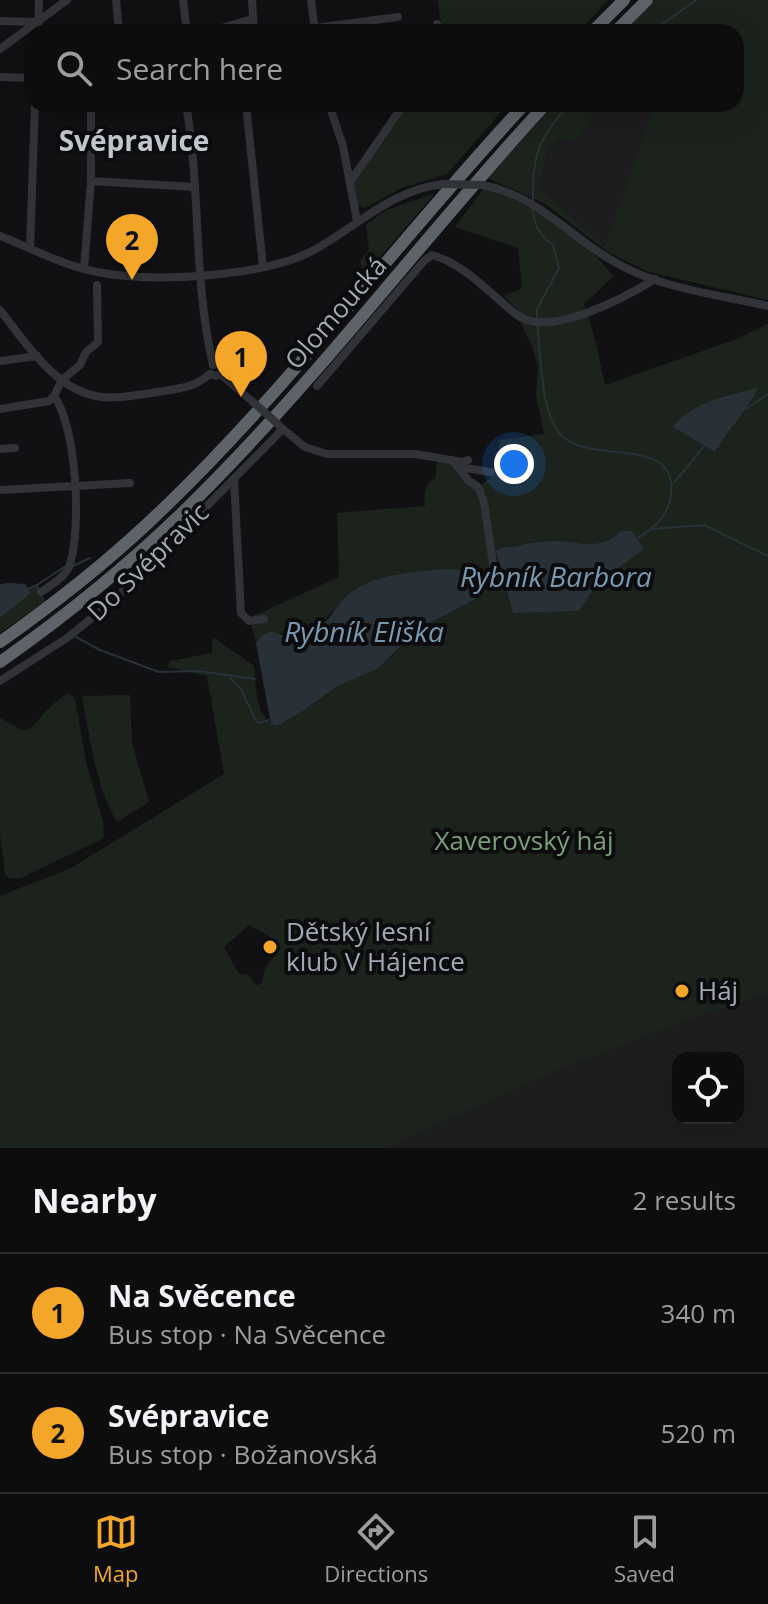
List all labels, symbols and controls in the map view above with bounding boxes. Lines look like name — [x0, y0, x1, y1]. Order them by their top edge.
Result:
search box — [24, 24, 744, 112]
icon: search — [52, 46, 96, 90]
text: Search here — [116, 48, 283, 89]
district label: Svépravice — [59, 121, 209, 159]
pin: 2 — [106, 214, 158, 280]
street label: Olomoucká — [276, 248, 394, 376]
pin: 1 — [215, 331, 267, 397]
your location — [494, 444, 534, 484]
street label: Do Svépravic — [79, 494, 216, 628]
water label: Rybník Barbora — [460, 557, 652, 595]
water label: Rybník Eliška — [284, 612, 444, 650]
park label: Xaverovský háj — [434, 822, 614, 858]
place label: Dětský lesní klub V Hájence — [286, 913, 465, 979]
marker: Dětský lesní klub V Hájence — [261, 938, 279, 956]
place label: Háj — [698, 972, 738, 1008]
marker: Háj — [673, 982, 691, 1000]
map controls — [672, 1052, 744, 1124]
button: locate — [672, 1052, 744, 1124]
text: Nearby — [32, 1177, 157, 1223]
text: 2 results — [633, 1182, 736, 1218]
text: Na Svěcence — [108, 1275, 296, 1316]
text: 1 — [51, 1295, 65, 1331]
text: 340 m — [661, 1295, 736, 1331]
text: Bus stop · Na Svěcence — [108, 1316, 386, 1352]
text: Svépravice — [108, 1395, 269, 1436]
text: 2 — [51, 1415, 65, 1451]
text: 520 m — [661, 1415, 736, 1451]
text: Bus stop · Božanovská — [108, 1436, 378, 1472]
tab: Map — [93, 1510, 138, 1588]
tab: Directions — [324, 1510, 428, 1588]
tab: Saved — [614, 1510, 675, 1588]

